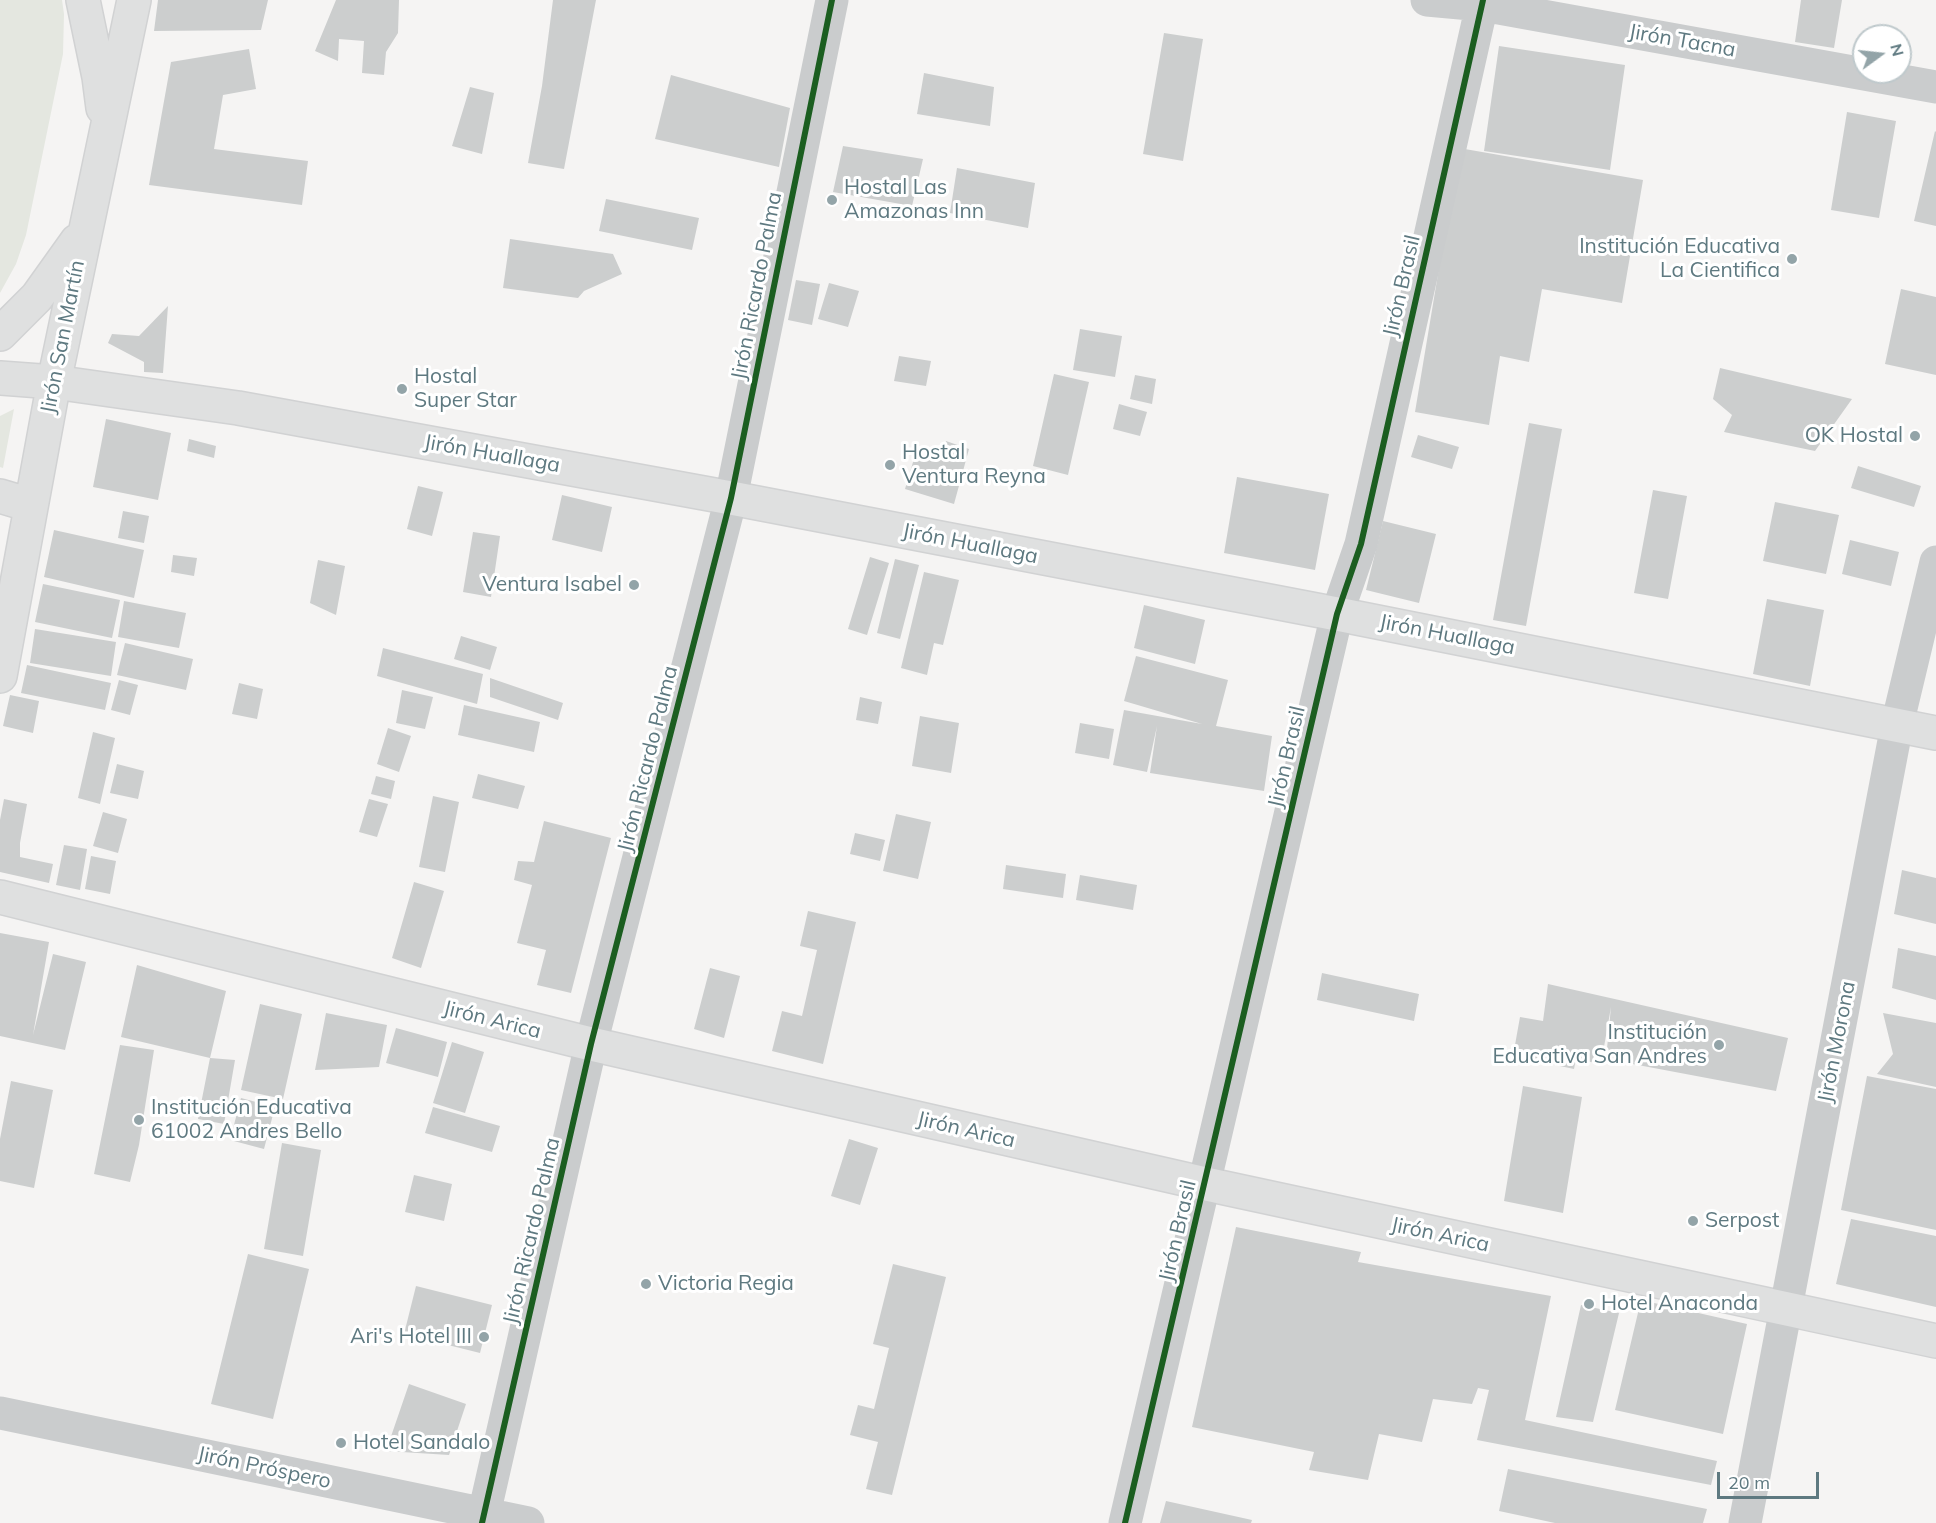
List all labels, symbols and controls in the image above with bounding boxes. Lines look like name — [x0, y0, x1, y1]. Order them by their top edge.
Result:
street label: Jirón Tacna — [1627, 19, 1737, 63]
north arrow — [1852, 24, 1912, 84]
text: N — [1886, 41, 1909, 58]
place label: Hostal Las Amazonas Inn — [844, 175, 984, 225]
street label: Jirón Ricardo Palma — [726, 190, 788, 382]
marker: Hostal Las Amazonas Inn — [825, 193, 839, 207]
street label: Jirón Brasil — [1378, 233, 1426, 339]
place label: Institución Educativa La Cientifica — [1579, 234, 1780, 284]
marker: Institución Educativa La Cientifica — [1785, 252, 1799, 266]
street label: Jirón San Martín — [36, 258, 90, 416]
place label: Hostal Super Star — [414, 364, 517, 414]
marker: Hostal Super Star — [395, 382, 409, 396]
place label: OK Hostal — [1805, 423, 1903, 449]
marker: OK Hostal — [1908, 429, 1922, 443]
street label: Jirón Huallaga — [422, 430, 562, 478]
place label: Hostal Ventura Reyna — [902, 440, 1046, 490]
marker: Hostal Ventura Reyna — [883, 458, 897, 472]
street label: Jirón Huallaga — [900, 518, 1040, 570]
place label: Ventura Isabel — [482, 572, 622, 598]
marker: Ventura Isabel — [627, 578, 641, 592]
street label: Jirón Huallaga — [1377, 609, 1517, 661]
street label: Jirón Ricardo Palma — [613, 663, 683, 855]
street label: Jirón Brasil — [1263, 704, 1311, 810]
street label: Jirón Morona — [1813, 979, 1861, 1105]
street label: Jirón Arica — [440, 996, 544, 1044]
place label: Institución Educativa San Andres — [1493, 1020, 1707, 1070]
marker: Institución Educativa San Andres — [1712, 1038, 1726, 1052]
place label: Institución Educativa 61002 Andres Bello — [151, 1095, 352, 1145]
street label: Jirón Arica — [914, 1106, 1018, 1154]
marker: Institución Educativa 61002 Andres Bello — [132, 1113, 146, 1127]
street label: Jirón Ricardo Palma — [498, 1135, 566, 1327]
street label: Jirón Brasil — [1154, 1178, 1202, 1284]
place label: Serpost — [1705, 1208, 1779, 1234]
street label: Jirón Arica — [1388, 1212, 1492, 1258]
marker: Serpost — [1686, 1214, 1700, 1228]
place label: Victoria Regia — [658, 1271, 794, 1297]
marker: Victoria Regia — [639, 1277, 653, 1291]
place label: Hotel Anaconda — [1601, 1291, 1758, 1317]
marker: Hotel Anaconda — [1582, 1297, 1596, 1311]
place label: Ari's Hotel III — [350, 1324, 472, 1350]
marker: Ari's Hotel III — [477, 1330, 491, 1344]
place label: Hotel Sandalo — [353, 1430, 490, 1456]
marker: Hotel Sandalo — [334, 1436, 348, 1450]
street label: Jirón Próspero — [195, 1442, 333, 1494]
scale bar — [1720, 1460, 1822, 1498]
text: 20 m — [1728, 1471, 1770, 1494]

